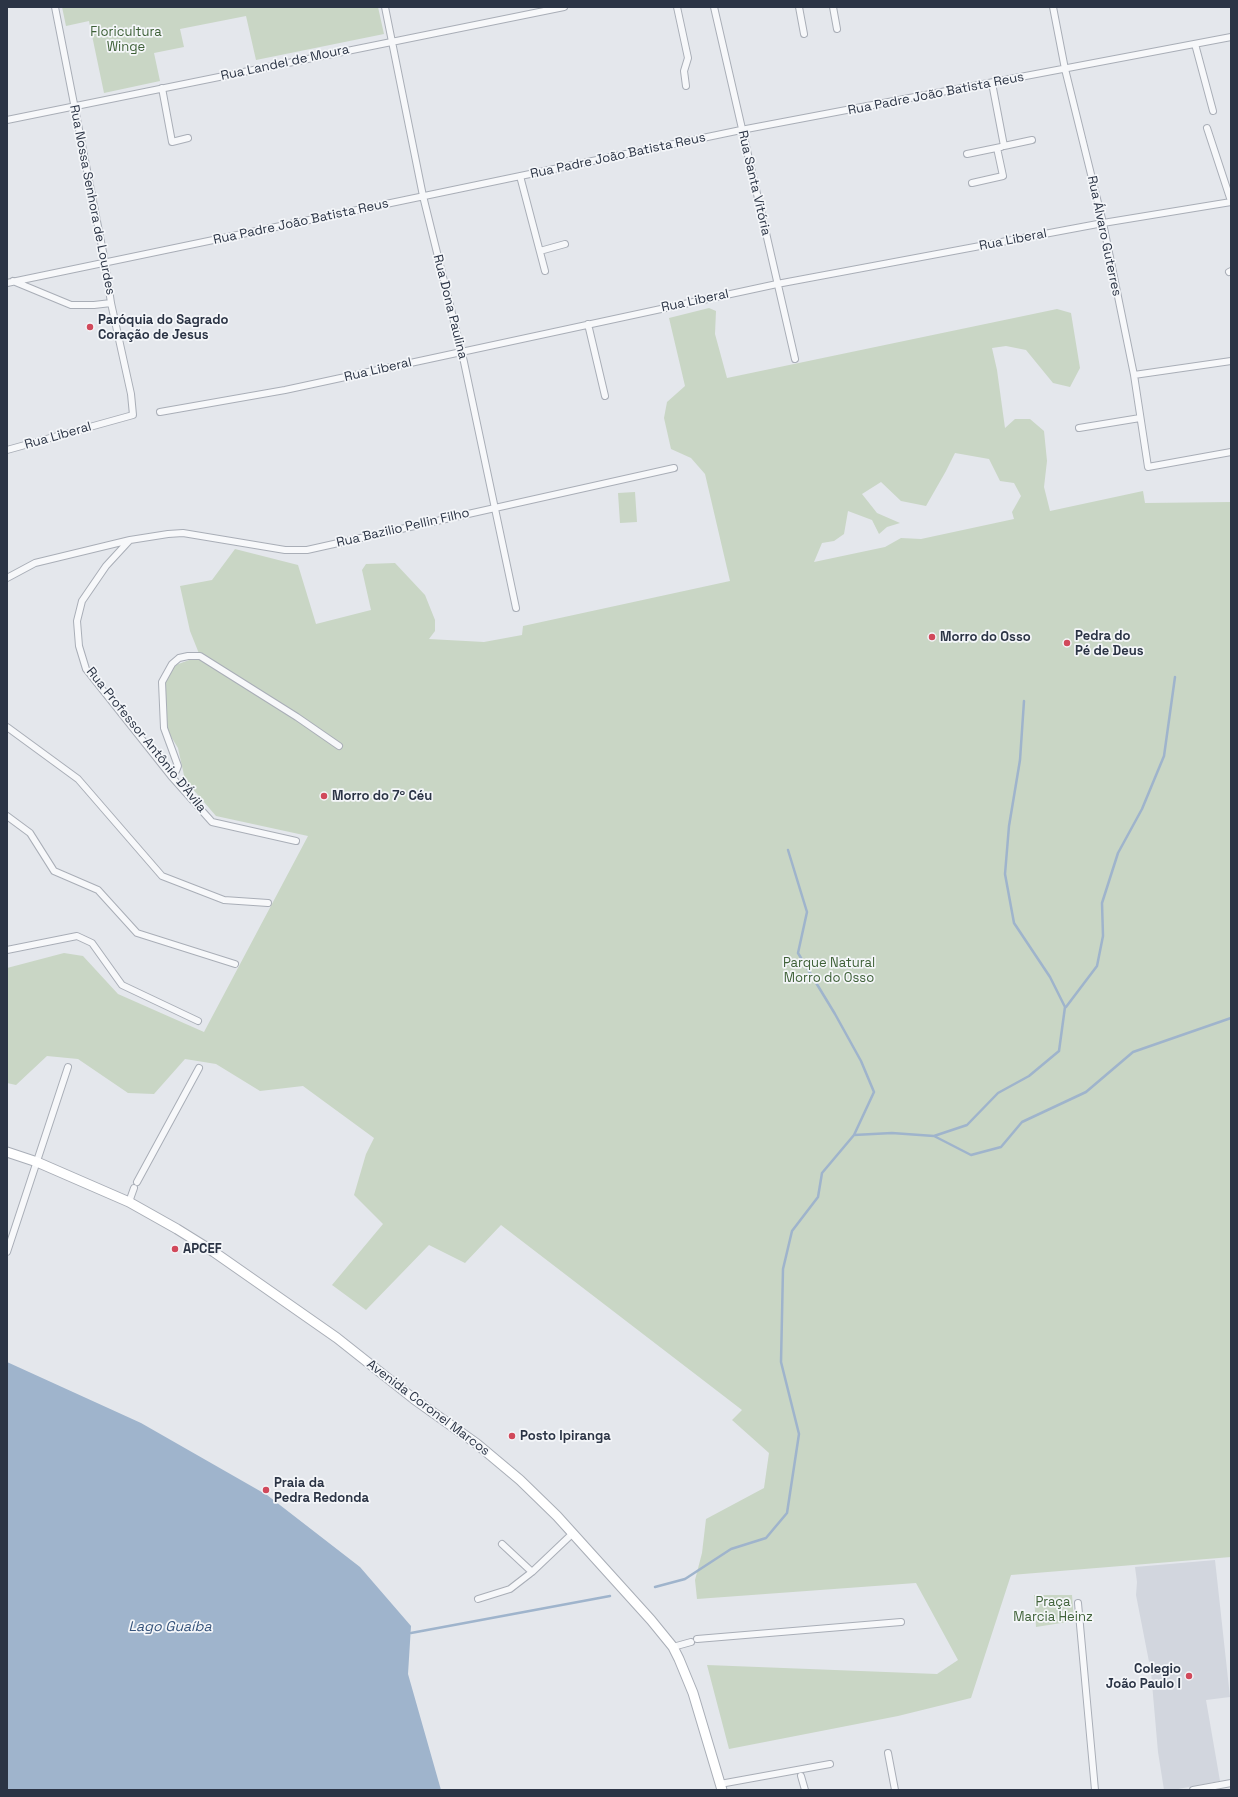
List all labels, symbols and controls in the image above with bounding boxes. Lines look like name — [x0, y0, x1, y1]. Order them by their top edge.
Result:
park label: Floricultura Winge — [90, 24, 162, 55]
street label: Rua Landel de Moura — [219, 42, 351, 84]
street label: Rua Padre João Batista Reus — [847, 69, 1025, 119]
street label: Rua Nossa Senhora de Lourdes — [66, 104, 118, 296]
street label: Rua Santa Vitória — [734, 129, 774, 237]
street label: Rua Padre João Batista Reus — [529, 130, 707, 182]
street label: Rua Álvaro Guterres — [1084, 174, 1124, 298]
street label: Rua Padre João Batista Reus — [212, 196, 390, 248]
street label: Rua Liberal — [978, 226, 1048, 254]
street label: Rua Dona Paulina — [429, 253, 471, 361]
street label: Rua Liberal — [660, 286, 730, 316]
place label: Paróquia do Sagrado Coração de Jesus — [98, 312, 228, 343]
marker: Paróquia do Sagrado Coração de Jesus — [85, 322, 95, 332]
street label: Rua Liberal — [343, 355, 413, 385]
street label: Rua Liberal — [23, 419, 93, 453]
street label: Rua Bazilio Pellin Filho — [335, 505, 471, 551]
place label: Pedra do Pé de Deus — [1075, 628, 1144, 659]
place label: Morro do Osso — [940, 629, 1031, 645]
marker: Morro do Osso — [927, 632, 937, 642]
marker: Pedra do Pé de Deus — [1062, 638, 1072, 648]
street label: Rua Professor Antônio D'Ávila — [83, 664, 209, 816]
place label: Morro do 7º Céu — [332, 788, 432, 804]
marker: Morro do 7º Céu — [319, 791, 329, 801]
park label: Parque Natural Morro do Osso — [783, 955, 875, 986]
place label: APCEF — [183, 1241, 222, 1257]
marker: APCEF — [170, 1244, 180, 1254]
street label: Avenida Coronel Marcos — [363, 1357, 493, 1459]
place label: Posto Ipiranga — [520, 1428, 611, 1444]
marker: Posto Ipiranga — [507, 1431, 517, 1441]
place label: Praia da Pedra Redonda — [274, 1475, 369, 1506]
marker: Praia da Pedra Redonda — [261, 1485, 271, 1495]
park label: Praça Marcia Heinz — [1013, 1594, 1093, 1625]
water label: Lago Guaíba — [128, 1619, 212, 1635]
place label: Colegio João Paulo I — [1106, 1661, 1181, 1692]
marker: Colegio João Paulo I — [1184, 1671, 1194, 1681]

